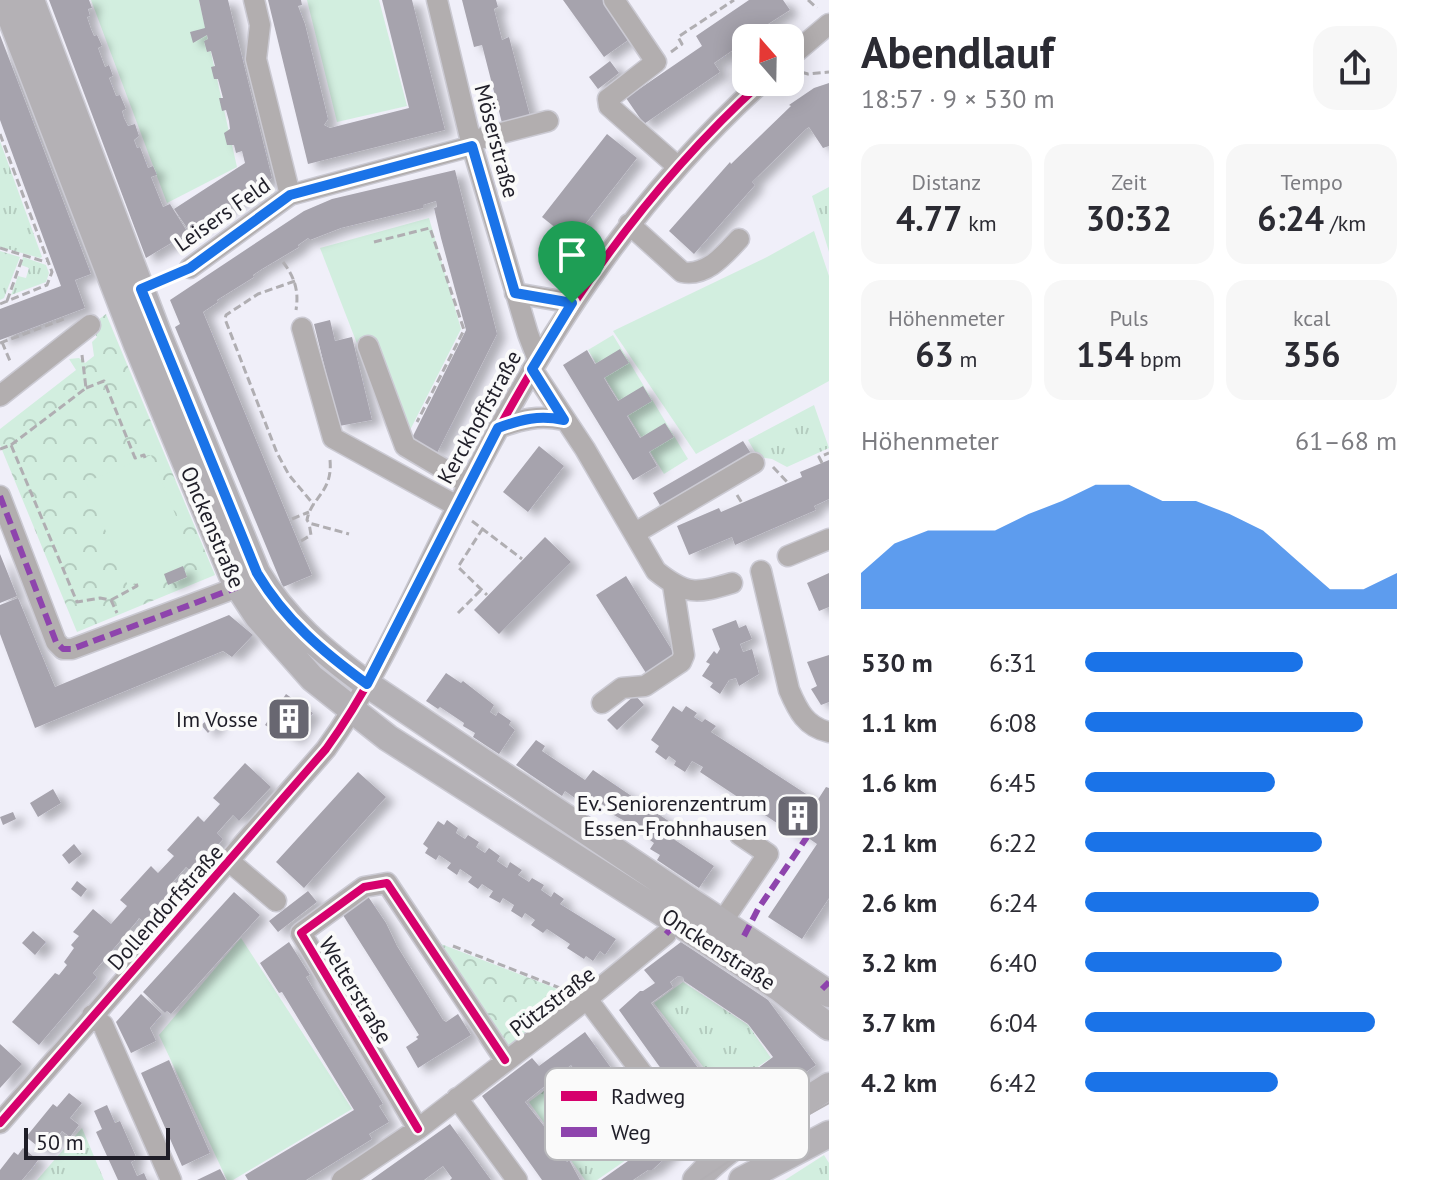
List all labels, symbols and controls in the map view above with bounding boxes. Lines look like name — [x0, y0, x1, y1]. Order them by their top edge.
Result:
text: Abendlauf — [861, 23, 1054, 80]
north arrow — [732, 24, 804, 96]
map controls — [732, 24, 804, 96]
button: share — [1313, 26, 1397, 110]
street label: Möserstraße — [468, 81, 526, 201]
text: 18:57 · 9 × 530 m — [861, 82, 1055, 115]
text: Distanz — [911, 168, 981, 196]
text: Zeit — [1111, 168, 1147, 196]
text: Tempo — [1281, 168, 1343, 196]
street label: Leisers Feld — [169, 171, 275, 257]
text: 4.77 — [896, 196, 962, 240]
text: 30:32 — [1086, 196, 1172, 240]
text: 6:24 — [1257, 196, 1324, 240]
text: km — [962, 209, 997, 237]
text: /km — [1324, 209, 1366, 237]
pin — [538, 221, 606, 303]
icon: arrive — [550, 233, 594, 277]
text: Höhenmeter — [888, 304, 1005, 332]
text: Puls — [1109, 304, 1149, 332]
text: kcal — [1293, 304, 1330, 332]
text: 63 — [915, 332, 954, 376]
text: 154 — [1076, 332, 1134, 376]
text: 356 — [1283, 332, 1341, 376]
street label: Kerckhoffstraße — [431, 345, 527, 489]
text: m — [954, 345, 977, 373]
text: bpm — [1134, 345, 1182, 373]
text: Höhenmeter — [861, 424, 999, 457]
text: 61–68 m — [1295, 424, 1397, 457]
street label: Onckenstraße — [175, 462, 251, 592]
text: 530 m — [861, 646, 933, 679]
text: 6:31 — [989, 646, 1037, 679]
building icon: Im Vosse — [265, 695, 313, 743]
place label: Im Vosse — [176, 705, 258, 733]
text: 1.1 km — [861, 706, 937, 739]
text: 6:08 — [989, 706, 1037, 739]
text: 1.6 km — [861, 766, 937, 799]
text: 6:45 — [989, 766, 1037, 799]
place label: Ev. Seniorenzentrum Essen-Frohnhausen — [577, 789, 767, 842]
building icon: Ev. Seniorenzentrum Essen-Frohnhausen — [774, 792, 822, 840]
text: 2.1 km — [861, 826, 937, 859]
text: 6:22 — [989, 826, 1037, 859]
street label: Dollendorfstraße — [101, 838, 229, 976]
text: 2.6 km — [861, 886, 937, 919]
text: 6:24 — [989, 886, 1037, 919]
street label: Onckenstraße — [657, 902, 781, 996]
street label: Welterstraße — [313, 931, 399, 1049]
text: 3.2 km — [861, 946, 937, 979]
text: 6:40 — [989, 946, 1037, 979]
street label: Pützstraße — [504, 960, 600, 1042]
text: 3.7 km — [861, 1006, 936, 1039]
text: 6:04 — [989, 1006, 1037, 1039]
text: 4.2 km — [861, 1066, 937, 1099]
text: 6:42 — [989, 1066, 1037, 1099]
legend — [545, 1068, 809, 1160]
text: Radweg — [611, 1082, 685, 1110]
text: Weg — [611, 1118, 651, 1146]
scale bar — [24, 1124, 170, 1160]
text: 50 m — [36, 1128, 84, 1156]

